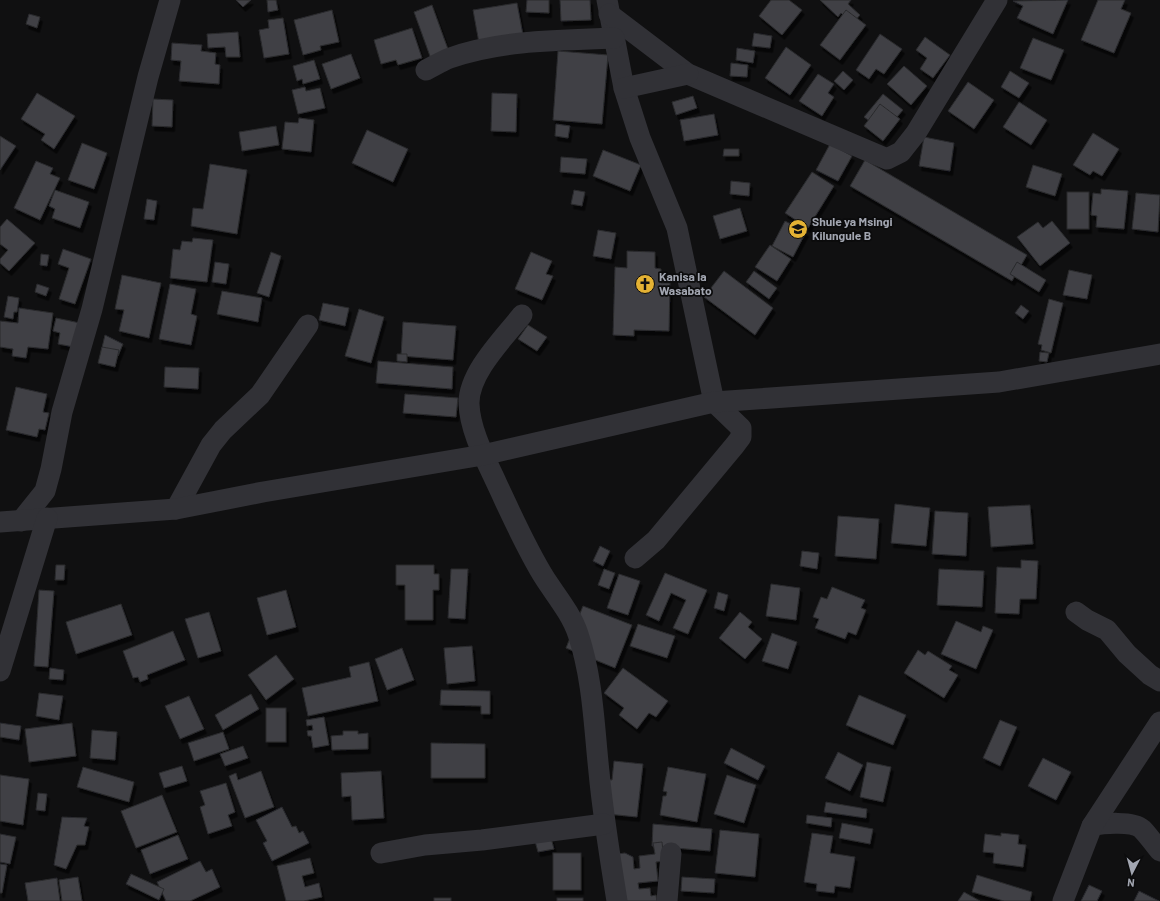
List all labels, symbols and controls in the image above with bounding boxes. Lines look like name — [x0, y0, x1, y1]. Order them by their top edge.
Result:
place label: Shule ya Msingi Kilungule B — [812, 214, 893, 242]
school or university icon: Shule ya Msingi Kilungule B — [787, 218, 809, 240]
place label: Kanisa la Wasabato — [659, 269, 712, 297]
church icon: Kanisa la Wasabato — [634, 273, 656, 295]
north arrow — [1112, 853, 1152, 893]
text: N — [1127, 877, 1135, 890]

